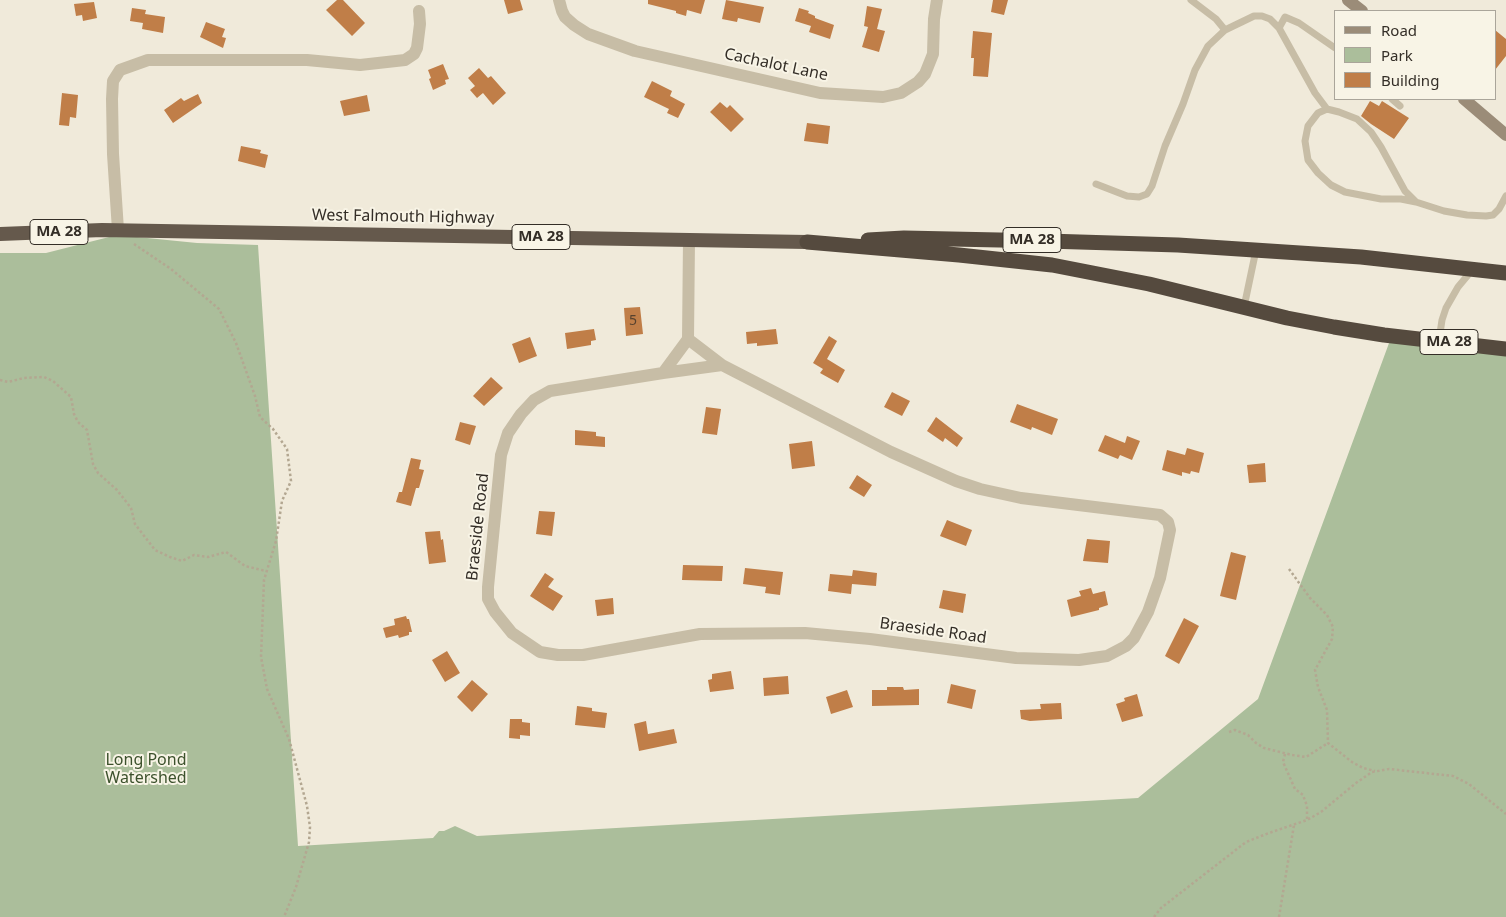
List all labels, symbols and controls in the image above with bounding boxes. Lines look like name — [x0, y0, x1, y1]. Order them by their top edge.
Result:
legend — [1334, 10, 1496, 100]
text: Road — [1381, 20, 1417, 40]
street label: Cachalot Lane — [722, 45, 830, 85]
text: Park — [1381, 45, 1413, 65]
text: Building — [1381, 70, 1439, 90]
street label: West Falmouth Highway — [312, 206, 494, 228]
road number: MA 28 — [30, 220, 88, 244]
road number: MA 28 — [512, 224, 570, 250]
road number: MA 28 — [1003, 228, 1061, 252]
house number: 5 — [629, 313, 637, 329]
road number: MA 28 — [1420, 330, 1478, 354]
street label: Braeside Road — [463, 472, 493, 582]
street label: Braeside Road — [878, 614, 988, 648]
park label: Long Pond Watershed — [105, 750, 187, 788]

